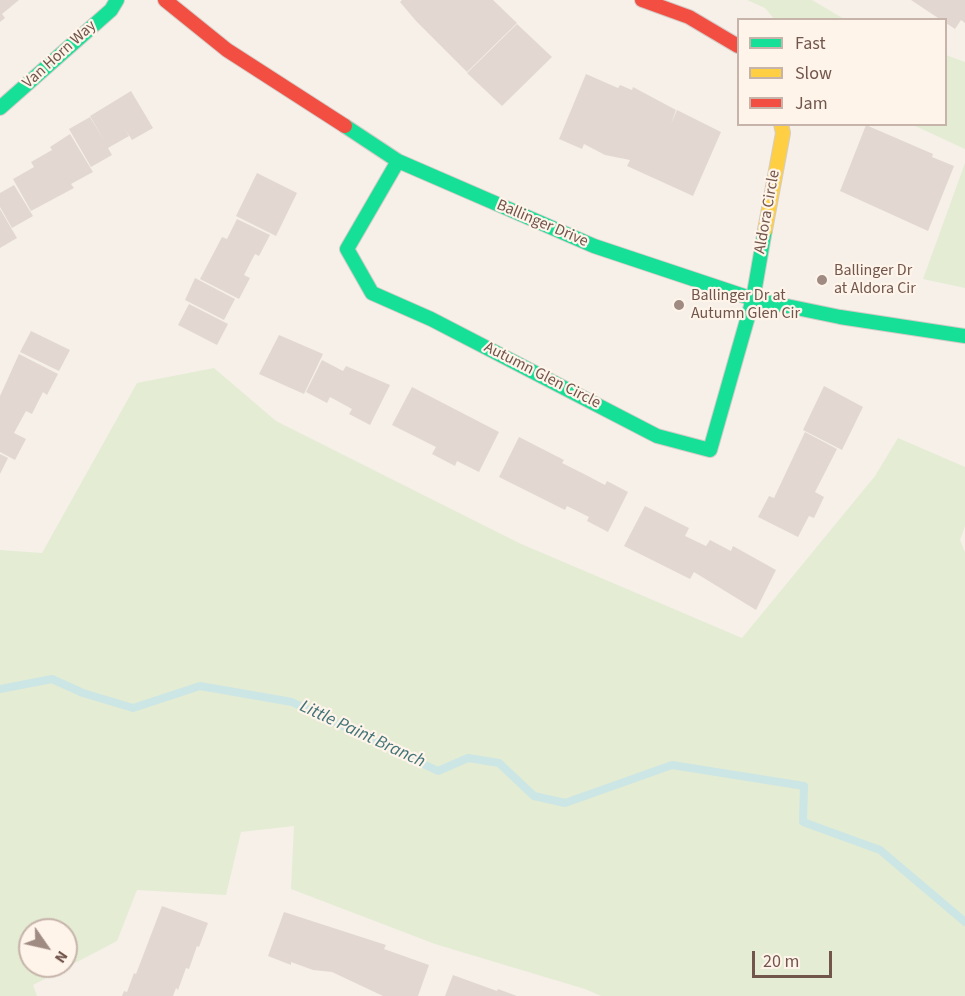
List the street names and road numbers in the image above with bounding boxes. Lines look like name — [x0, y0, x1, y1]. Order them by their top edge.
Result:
street label: Van Horn Way — [19, 17, 101, 93]
street label: Aldora Circle — [751, 169, 785, 255]
street label: Ballinger Drive — [493, 196, 591, 252]
street label: Autumn Glen Circle — [481, 338, 603, 414]

